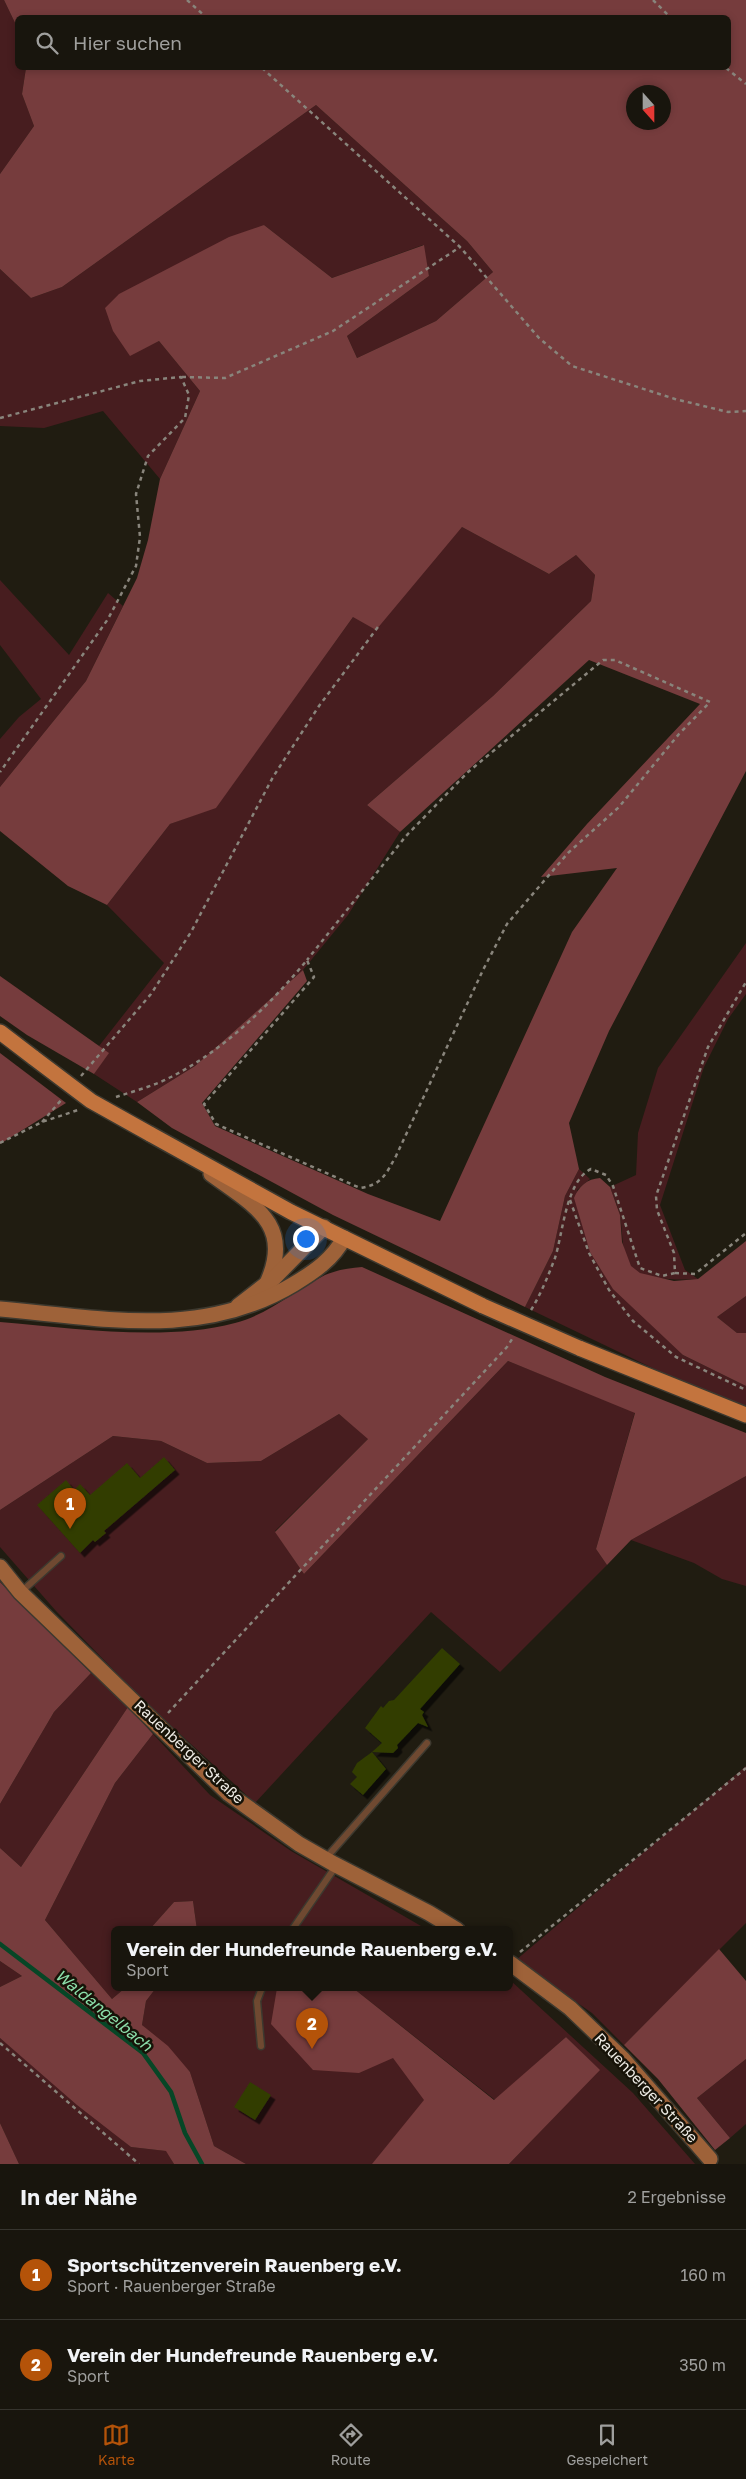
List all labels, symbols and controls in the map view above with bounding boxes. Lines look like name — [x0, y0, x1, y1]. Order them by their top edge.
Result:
search box — [15, 15, 731, 70]
icon: search — [33, 29, 61, 57]
text: Hier suchen — [73, 31, 182, 54]
north arrow — [626, 85, 671, 130]
your location — [293, 1226, 319, 1252]
pin: 1 — [54, 1488, 86, 1529]
street label: Rauenberger Straße — [131, 1696, 249, 1807]
popup — [111, 1926, 513, 1991]
text: Verein der Hundefreunde Rauenberg e.V. — [126, 1937, 498, 1960]
text: Sport — [126, 1960, 169, 1980]
water label: Waldangelbach — [51, 1965, 157, 2056]
pin: 2 — [296, 2008, 328, 2049]
street label: Rauenberger Straße — [591, 2029, 702, 2146]
text: In der Nähe — [20, 2184, 137, 2210]
text: 2 Ergebnisse — [628, 2187, 726, 2207]
text: Sportschützenverein Rauenberg e.V. — [67, 2253, 402, 2276]
text: 1 — [32, 2265, 40, 2285]
text: 160 m — [680, 2265, 726, 2285]
text: Sport · Rauenberger Straße — [67, 2276, 276, 2296]
text: Verein der Hundefreunde Rauenberg e.V. — [67, 2343, 438, 2366]
text: 2 — [31, 2355, 41, 2375]
text: 350 m — [679, 2355, 726, 2375]
text: Sport — [67, 2366, 110, 2386]
tab: Karte — [98, 2421, 135, 2468]
tab: Route — [331, 2421, 371, 2468]
tab: Gespeichert — [566, 2421, 648, 2468]

